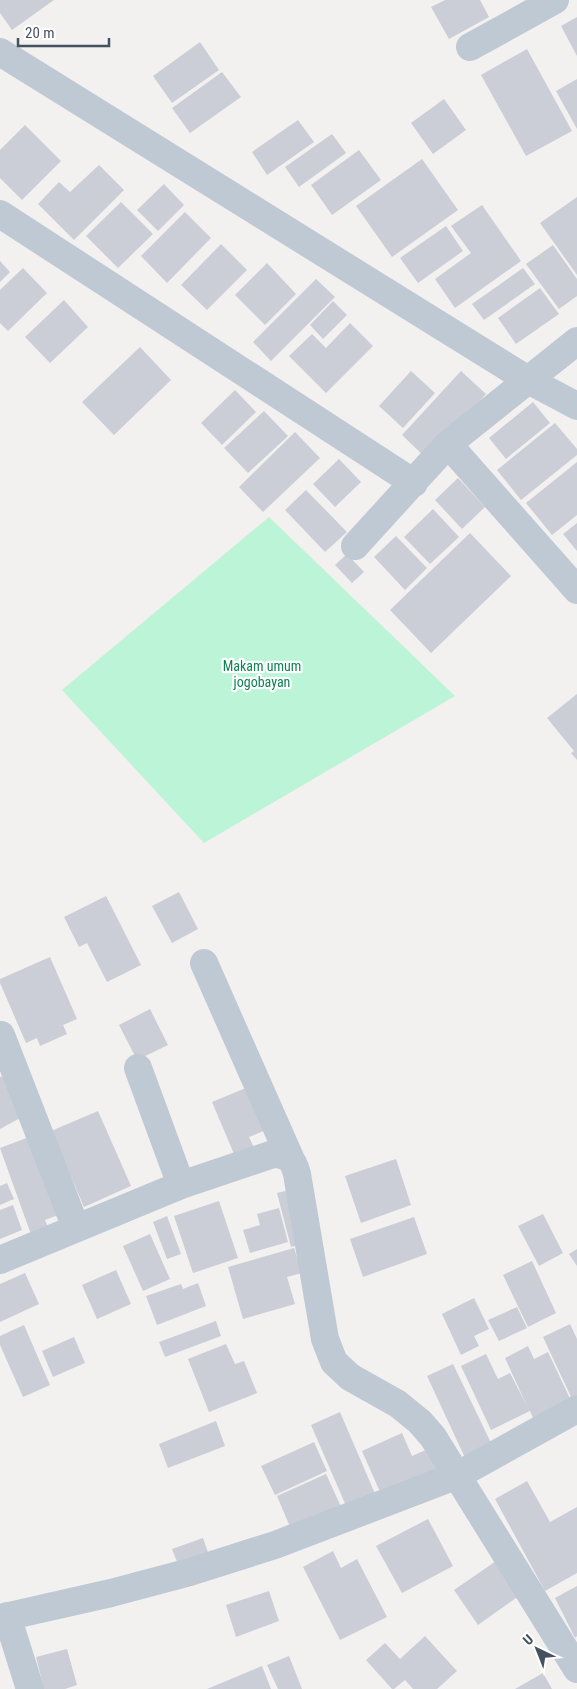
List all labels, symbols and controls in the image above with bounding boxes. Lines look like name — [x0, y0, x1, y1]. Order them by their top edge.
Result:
scale bar — [18, 15, 109, 47]
text: 20 m — [25, 24, 55, 42]
park label: Makam umum jogobayan — [223, 658, 301, 690]
north arrow — [512, 1624, 562, 1674]
text: U — [520, 1631, 537, 1648]

